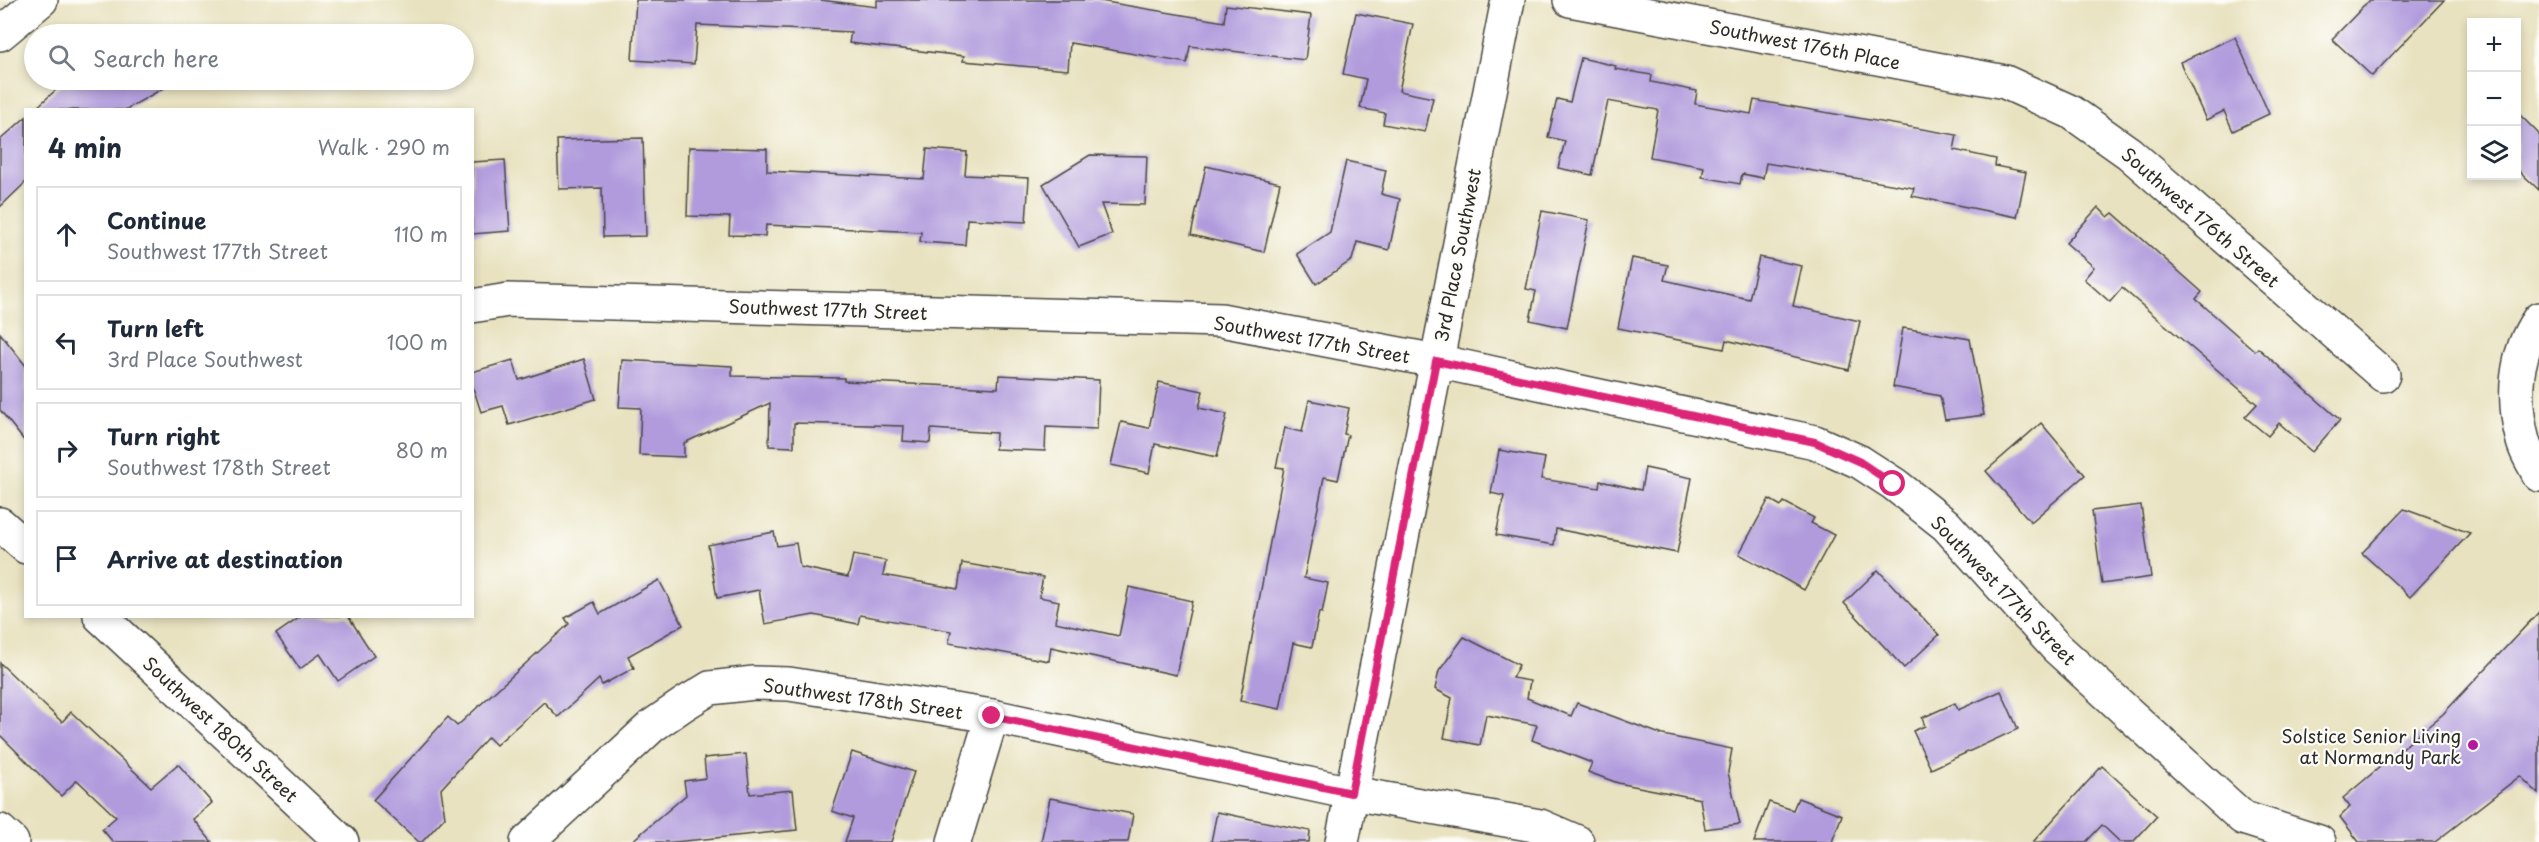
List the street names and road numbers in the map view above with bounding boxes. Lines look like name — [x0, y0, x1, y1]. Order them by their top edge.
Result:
street label: Southwest 176th Place — [1707, 12, 1903, 76]
street label: Southwest 176th Street — [2116, 141, 2286, 293]
street label: 3rd Place Southwest — [1427, 166, 1487, 344]
street label: Southwest 177th Street — [728, 292, 928, 326]
street label: Southwest 177th Street — [1212, 308, 1412, 370]
street label: Southwest 177th Street — [1925, 509, 2083, 671]
street label: Southwest 180th Street — [138, 650, 304, 808]
street label: Southwest 178th Street — [761, 671, 965, 725]

